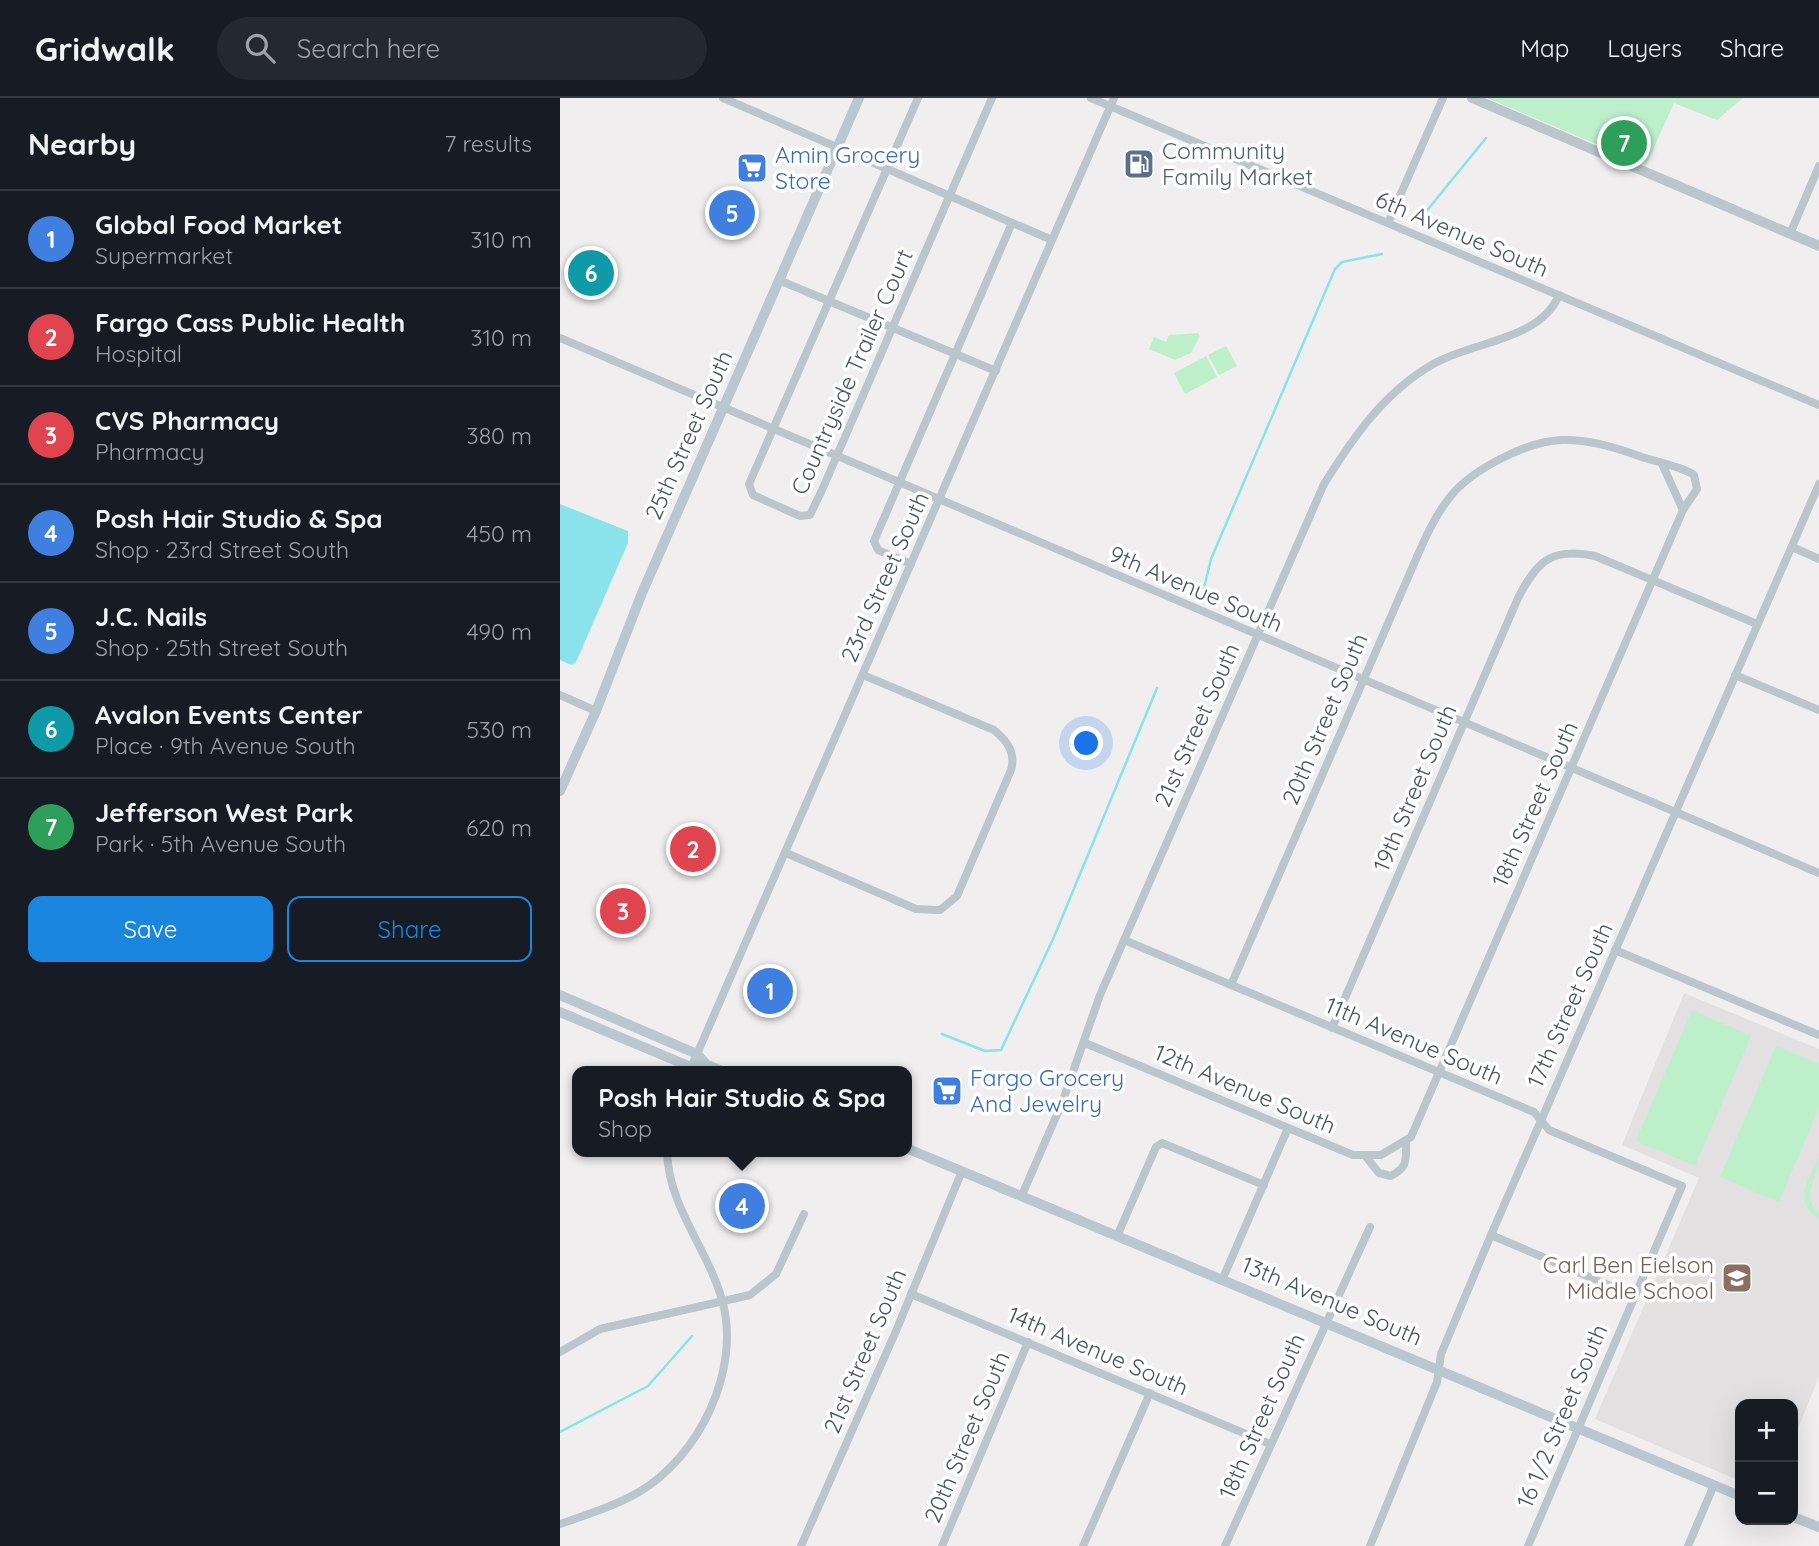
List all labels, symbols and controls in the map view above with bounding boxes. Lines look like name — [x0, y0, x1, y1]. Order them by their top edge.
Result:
search box — [217, 17, 707, 80]
text: Gridwalk — [35, 28, 175, 69]
icon: search — [241, 29, 279, 67]
text: Search here — [297, 32, 440, 65]
text: Map — [1520, 33, 1569, 63]
text: Layers — [1607, 33, 1682, 63]
text: Share — [1720, 33, 1784, 63]
pin: 7 — [1601, 117, 1647, 169]
text: Nearby — [28, 125, 136, 163]
text: 7 results — [444, 129, 532, 158]
place label: Community Family Market — [1162, 136, 1313, 191]
place label: Amin Grocery Store — [775, 140, 920, 195]
fuel station icon: Community Family Market — [1122, 147, 1156, 181]
supermarket icon: Amin Grocery Store — [735, 151, 769, 185]
street label: 6th Avenue South — [1371, 184, 1553, 283]
pin: 5 — [709, 187, 755, 239]
text: Global Food Market — [95, 208, 342, 241]
text: 1 — [47, 225, 55, 254]
text: 310 m — [470, 225, 532, 254]
text: Supermarket — [95, 241, 233, 270]
street label: Countryside Trailer Court — [784, 244, 919, 499]
pin: 6 — [568, 247, 614, 299]
text: Fargo Cass Public Health — [95, 306, 405, 339]
text: 2 — [44, 323, 58, 352]
text: 310 m — [470, 323, 532, 352]
text: Hospital — [95, 339, 182, 368]
street label: 25th Street South — [638, 346, 739, 524]
text: CVS Pharmacy — [95, 404, 279, 437]
text: 3 — [45, 421, 57, 450]
text: 380 m — [467, 421, 532, 450]
text: Pharmacy — [95, 437, 204, 466]
street label: 23rd Street South — [834, 487, 935, 666]
text: Posh Hair Studio & Spa — [95, 502, 383, 535]
text: 4 — [44, 519, 58, 548]
text: 450 m — [466, 519, 532, 548]
text: Shop · 23rd Street South — [95, 535, 349, 564]
street label: 9th Avenue South — [1105, 539, 1287, 638]
text: J.C. Nails — [95, 600, 207, 633]
text: 5 — [44, 617, 58, 646]
text: 490 m — [467, 617, 532, 646]
street label: 20th Street South — [1275, 629, 1374, 809]
text: Shop · 25th Street South — [95, 633, 348, 662]
street label: 21st Street South — [1147, 638, 1246, 811]
text: Avalon Events Center — [95, 698, 363, 731]
street label: 19th Street South — [1366, 700, 1463, 876]
text: 6 — [45, 715, 57, 744]
text: 530 m — [466, 715, 532, 744]
street label: 18th Street South — [1485, 717, 1584, 891]
your location — [1069, 726, 1103, 760]
text: Place · 9th Avenue South — [95, 731, 356, 760]
text: Jefferson West Park — [95, 796, 353, 829]
text: 7 — [45, 813, 57, 842]
text: 620 m — [466, 813, 532, 842]
pin: 2 — [670, 823, 716, 875]
text: Park · 5th Avenue South — [95, 829, 346, 858]
pin: 3 — [600, 885, 646, 937]
button: Save — [28, 896, 273, 962]
button: Share — [287, 896, 532, 962]
street label: 17th Street South — [1520, 918, 1619, 1092]
pin: 1 — [747, 965, 793, 1017]
street label: 11th Avenue South — [1321, 990, 1507, 1091]
street label: 12th Avenue South — [1150, 1037, 1340, 1140]
place label: Fargo Grocery And Jewelry — [970, 1063, 1124, 1118]
popup — [572, 1066, 912, 1157]
supermarket icon: Fargo Grocery And Jewelry — [930, 1074, 964, 1108]
text: Posh Hair Studio & Spa — [598, 1081, 886, 1114]
text: Shop — [598, 1114, 652, 1143]
pin: 4 — [719, 1180, 765, 1232]
street label: 13th Avenue South — [1238, 1249, 1427, 1352]
place label: Carl Ben Eielson Middle School — [1543, 1250, 1714, 1305]
school or university icon: Carl Ben Eielson Middle School — [1720, 1261, 1754, 1295]
street label: 21st Street South — [817, 1264, 912, 1437]
street label: 14th Avenue South — [1004, 1299, 1193, 1402]
street label: 16 1/2 Street South — [1510, 1320, 1613, 1512]
street label: 18th Street South — [1212, 1329, 1311, 1503]
street label: 20th Street South — [917, 1347, 1016, 1527]
map controls — [1735, 1399, 1798, 1525]
button: + — [1735, 1399, 1798, 1462]
button: − — [1735, 1462, 1798, 1525]

